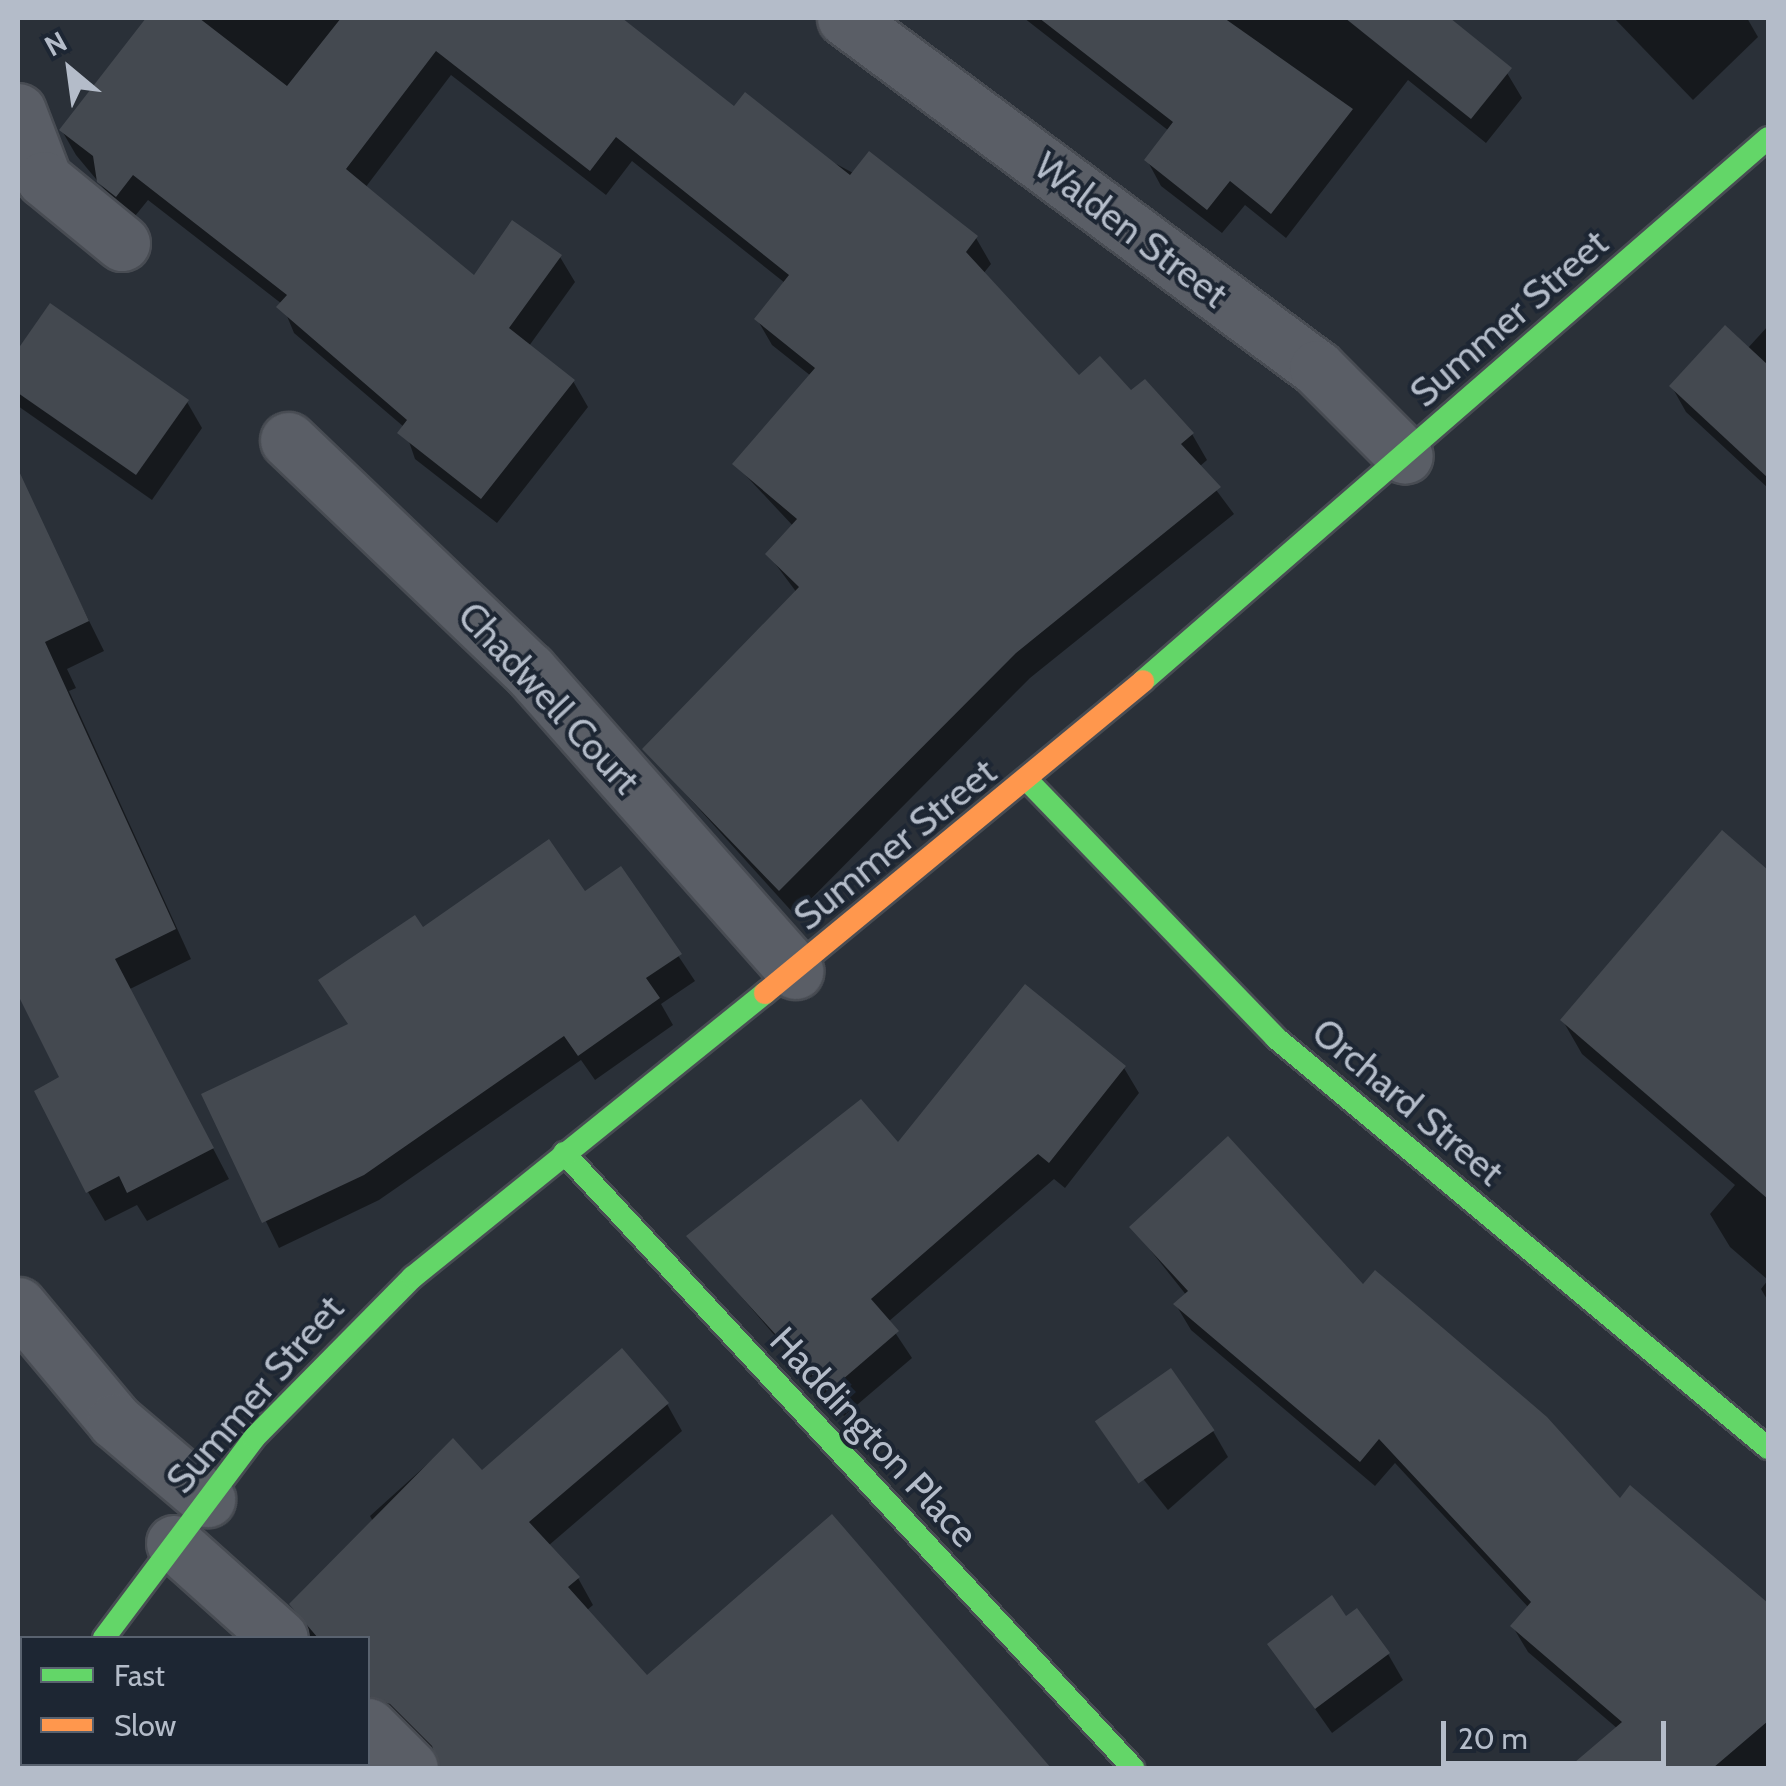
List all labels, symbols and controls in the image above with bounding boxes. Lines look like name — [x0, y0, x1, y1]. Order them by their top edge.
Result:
north arrow — [20, 20, 120, 120]
text: N — [39, 24, 72, 63]
street label: Walden Street — [1026, 143, 1236, 317]
street label: Summer Street — [1401, 220, 1617, 416]
street label: Chadwell Court — [449, 593, 649, 803]
street label: Summer Street — [785, 749, 1005, 939]
street label: Orchard Street — [1303, 1009, 1513, 1195]
street label: Summer Street — [157, 1286, 353, 1502]
street label: Haddington Place — [761, 1318, 987, 1556]
legend — [20, 1636, 370, 1766]
text: Fast — [114, 1657, 165, 1694]
scale bar — [1446, 1701, 1671, 1763]
text: Slow — [114, 1707, 176, 1744]
text: 20 m — [1458, 1720, 1528, 1757]

